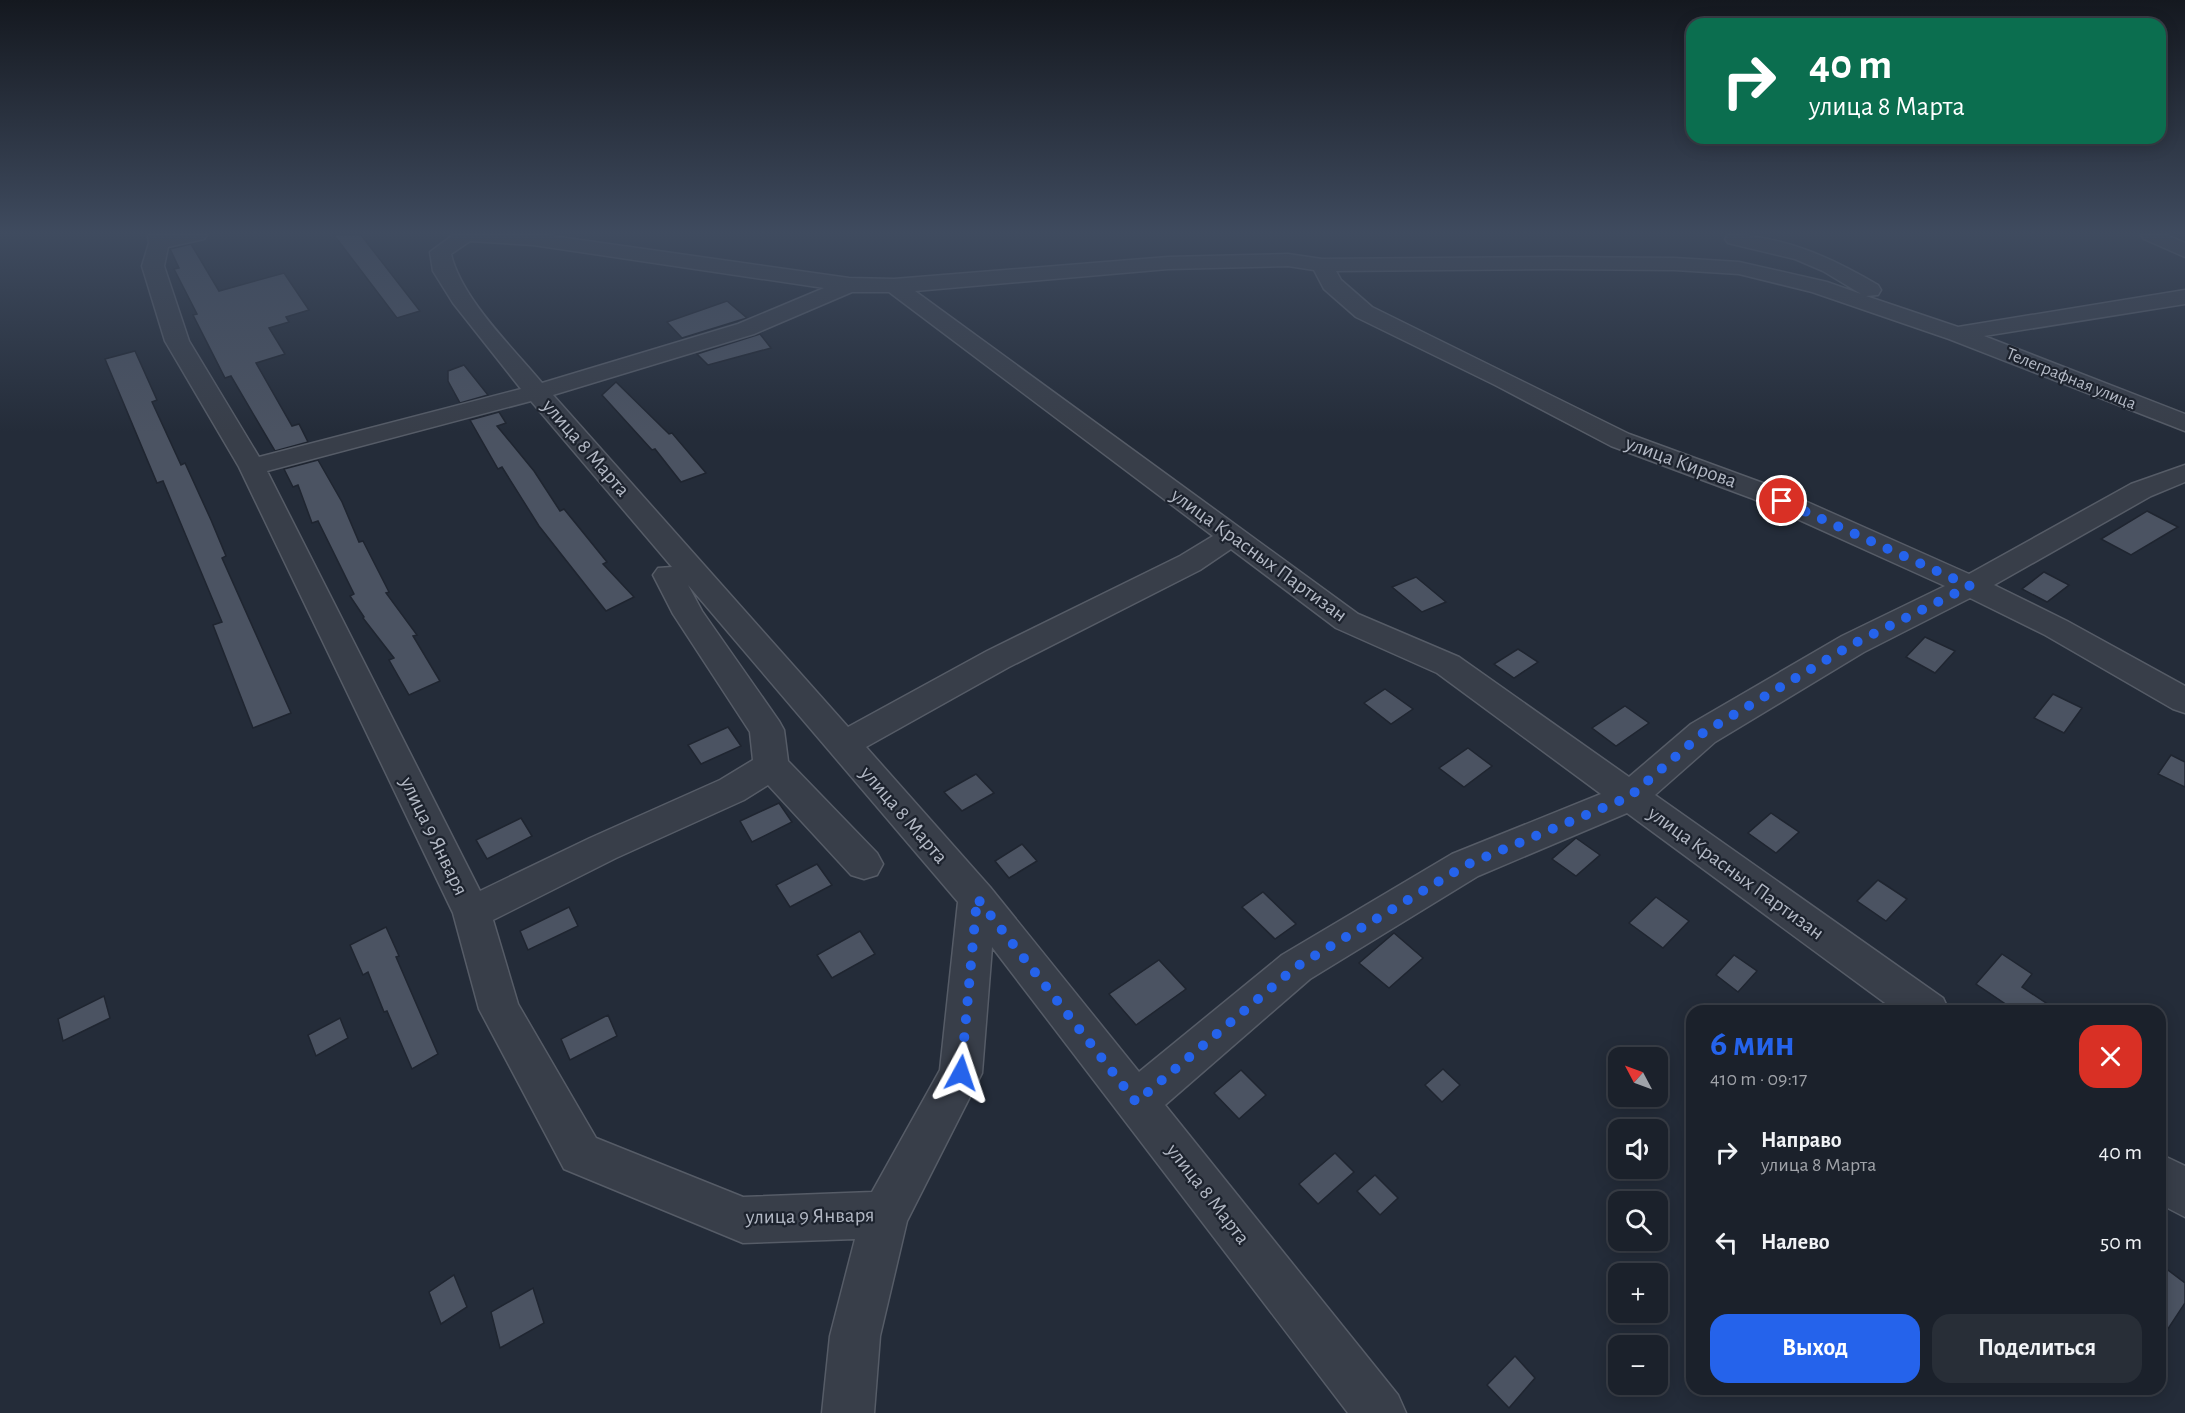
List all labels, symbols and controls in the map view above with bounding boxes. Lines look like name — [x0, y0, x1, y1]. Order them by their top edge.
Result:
icon: right — [1710, 42, 1788, 120]
text: 40 m — [1809, 44, 1892, 86]
text: улица 8 Марта — [1809, 93, 1965, 120]
street label: Телеграфная улица — [2003, 345, 2139, 413]
street label: улица 8 Марта — [538, 395, 634, 501]
street label: улица Кирова — [1622, 432, 1740, 492]
pin — [1756, 475, 1807, 526]
street label: улица Красных Партизан — [1166, 484, 1351, 626]
icon: arrive — [1765, 484, 1798, 517]
street label: улица 8 Марта — [856, 762, 952, 868]
street label: улица 9 Января — [396, 773, 472, 899]
street label: улица Красных Партизан — [1643, 802, 1828, 944]
button: close — [2079, 1025, 2142, 1088]
text: 6 мин — [1710, 1026, 1795, 1062]
position arrow — [929, 1041, 993, 1105]
north arrow — [1608, 1047, 1668, 1107]
map controls — [1608, 1047, 1668, 1395]
text: 410 m · 09:17 — [1710, 1069, 1807, 1089]
button: sound — [1608, 1119, 1668, 1179]
text: Направо — [1761, 1129, 1842, 1151]
icon: right — [1710, 1136, 1743, 1169]
street label: улица 8 Марта — [1162, 1139, 1254, 1249]
text: 40 m — [2099, 1141, 2142, 1163]
text: улица 8 Марта — [1761, 1155, 1876, 1175]
button: search — [1608, 1191, 1668, 1251]
street label: улица 9 Января — [744, 1204, 875, 1228]
icon: left — [1710, 1226, 1743, 1259]
text: Налево — [1761, 1231, 1830, 1253]
text: 50 m — [2100, 1231, 2142, 1253]
button: + — [1608, 1263, 1668, 1323]
button: Выход — [1710, 1314, 1920, 1383]
button: Поделиться — [1932, 1314, 2142, 1383]
button: − — [1608, 1335, 1668, 1395]

